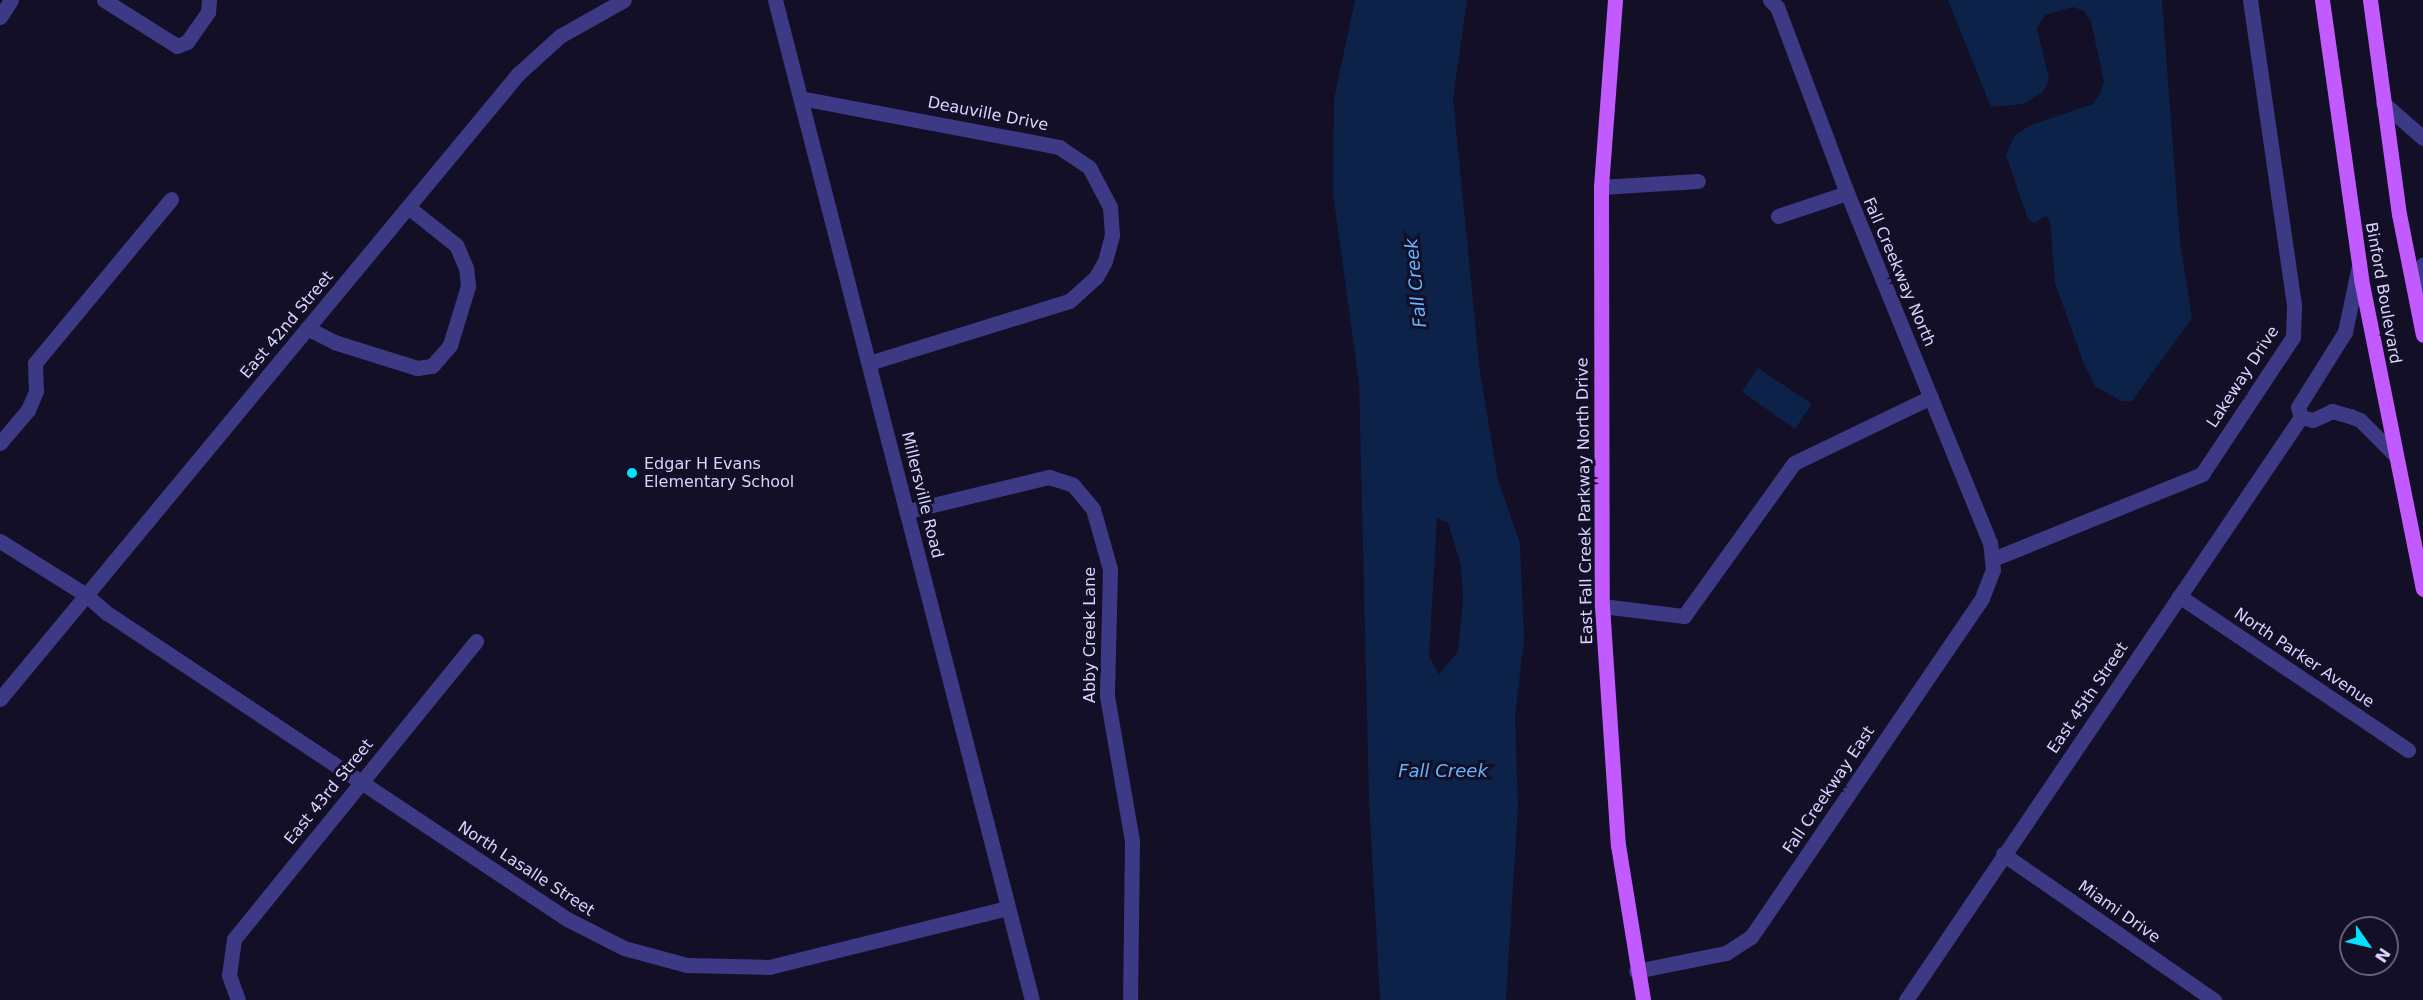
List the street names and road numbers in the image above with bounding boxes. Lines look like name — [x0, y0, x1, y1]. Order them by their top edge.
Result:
street label: Deauville Drive — [926, 93, 1050, 135]
street label: Fall Creekway North — [1859, 195, 1939, 349]
street label: Binford Boulevard — [2361, 221, 2405, 365]
street label: East 42nd Street — [237, 268, 337, 382]
street label: Lakeway Drive — [2203, 323, 2283, 431]
street label: East Fall Creek Parkway North Drive — [1573, 357, 1597, 645]
street label: Millersville Road — [897, 430, 947, 560]
street label: Abby Creek Lane — [1080, 567, 1100, 703]
street label: North Parker Avenue — [2230, 604, 2378, 712]
street label: East 45th Street — [2044, 639, 2132, 757]
street label: Fall Creekway East — [1779, 723, 1879, 857]
street label: East 43rd Street — [281, 735, 377, 849]
street label: North Lasalle Street — [454, 818, 598, 920]
street label: Miami Drive — [2074, 877, 2164, 947]

